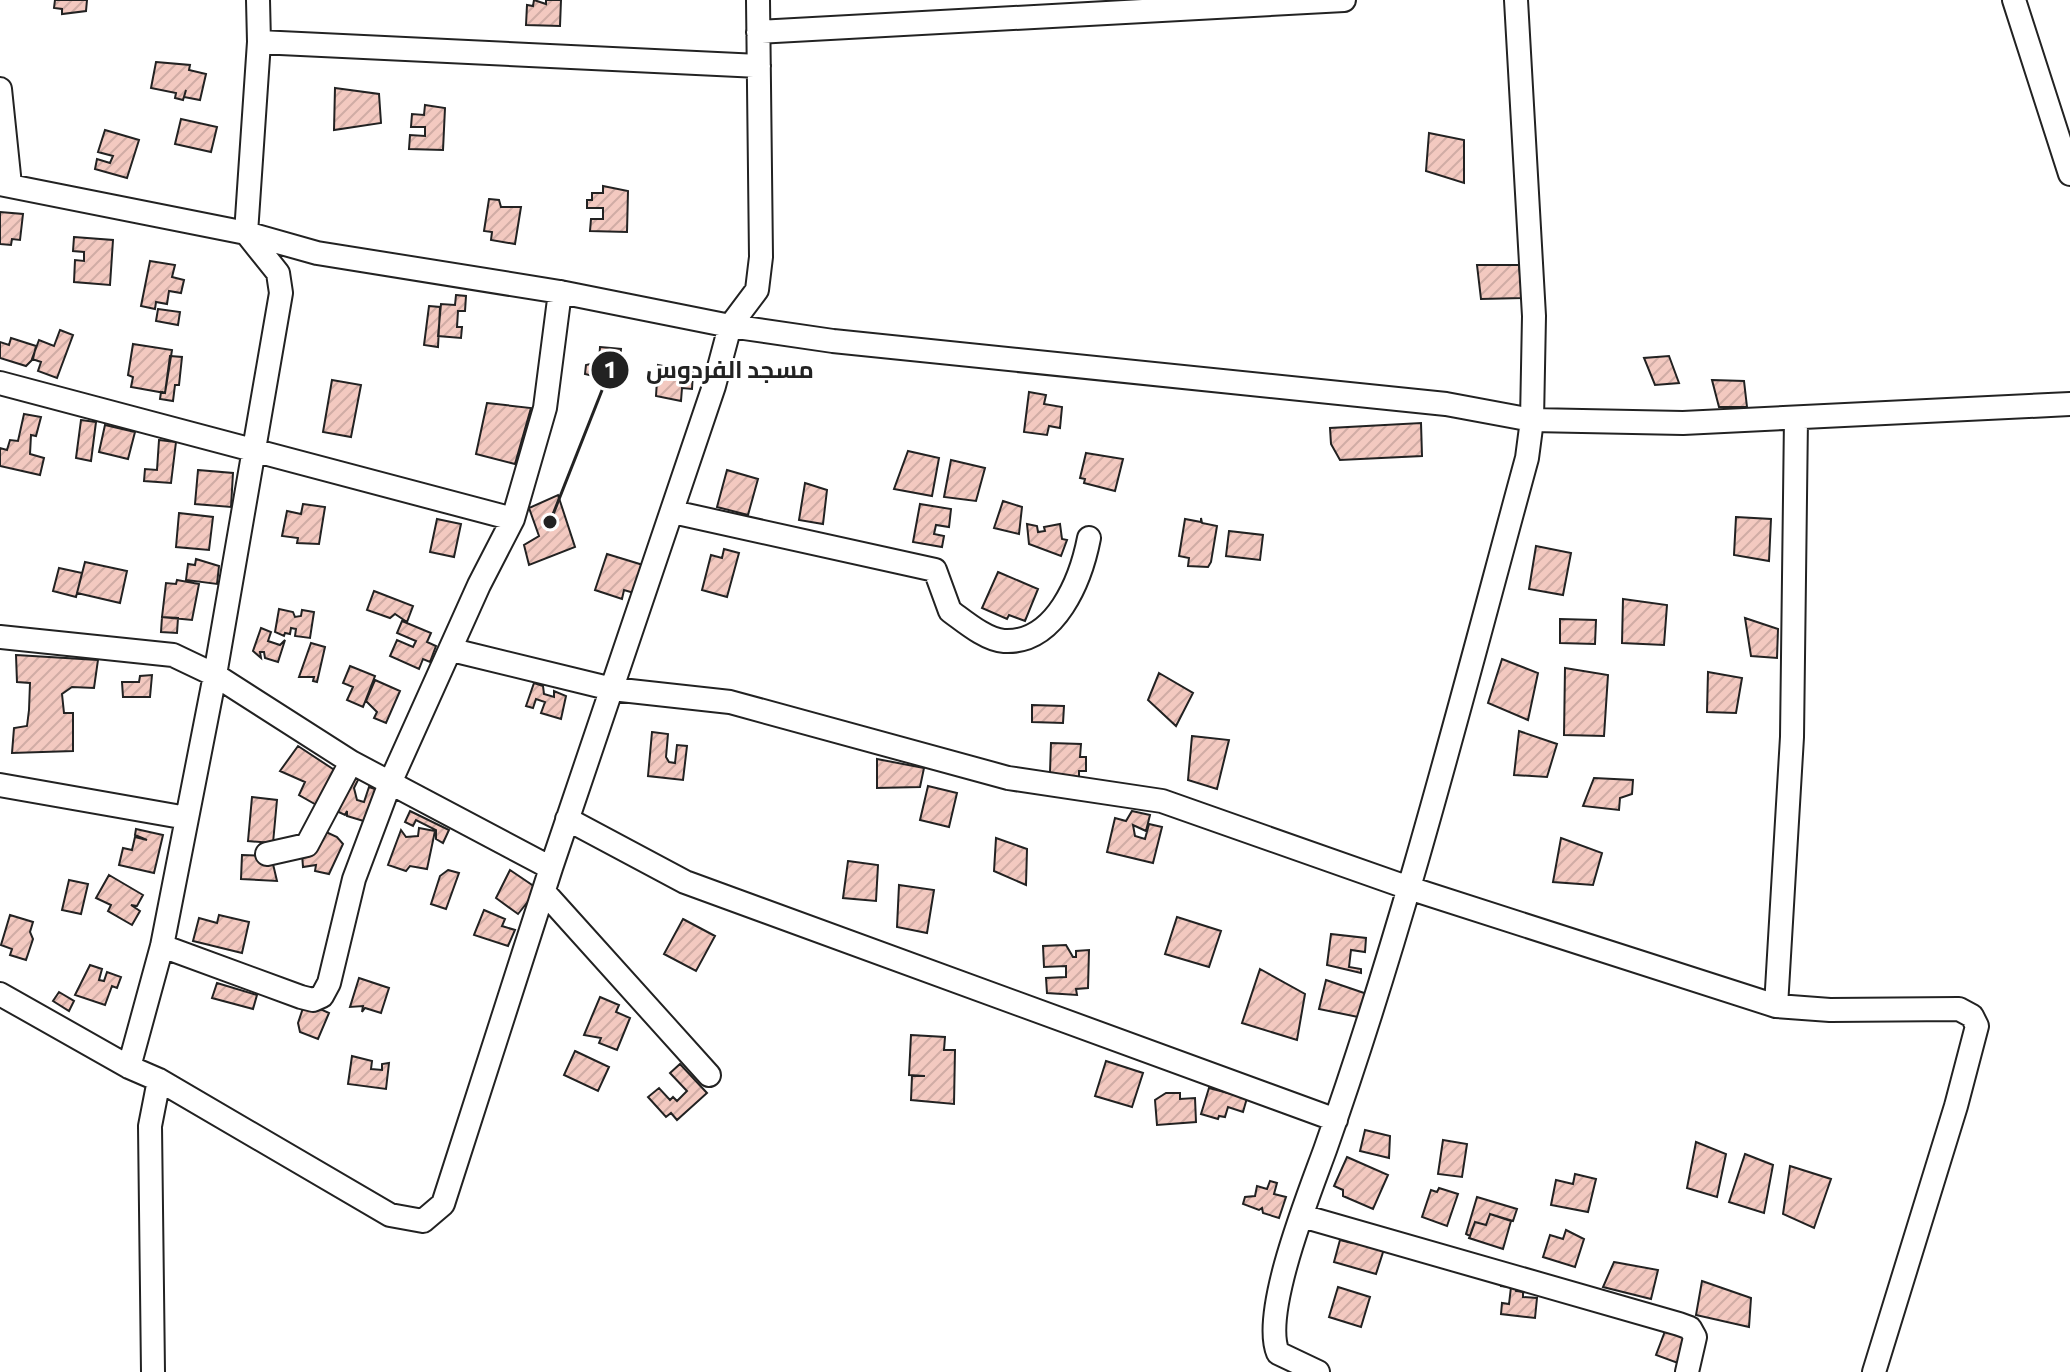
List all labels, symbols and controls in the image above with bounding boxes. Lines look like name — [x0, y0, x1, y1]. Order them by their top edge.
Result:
callout: مسجد الفردوس — [590, 346, 829, 394]
text: 1 — [605, 354, 615, 383]
text: مسجد الفردوس — [646, 354, 814, 384]

